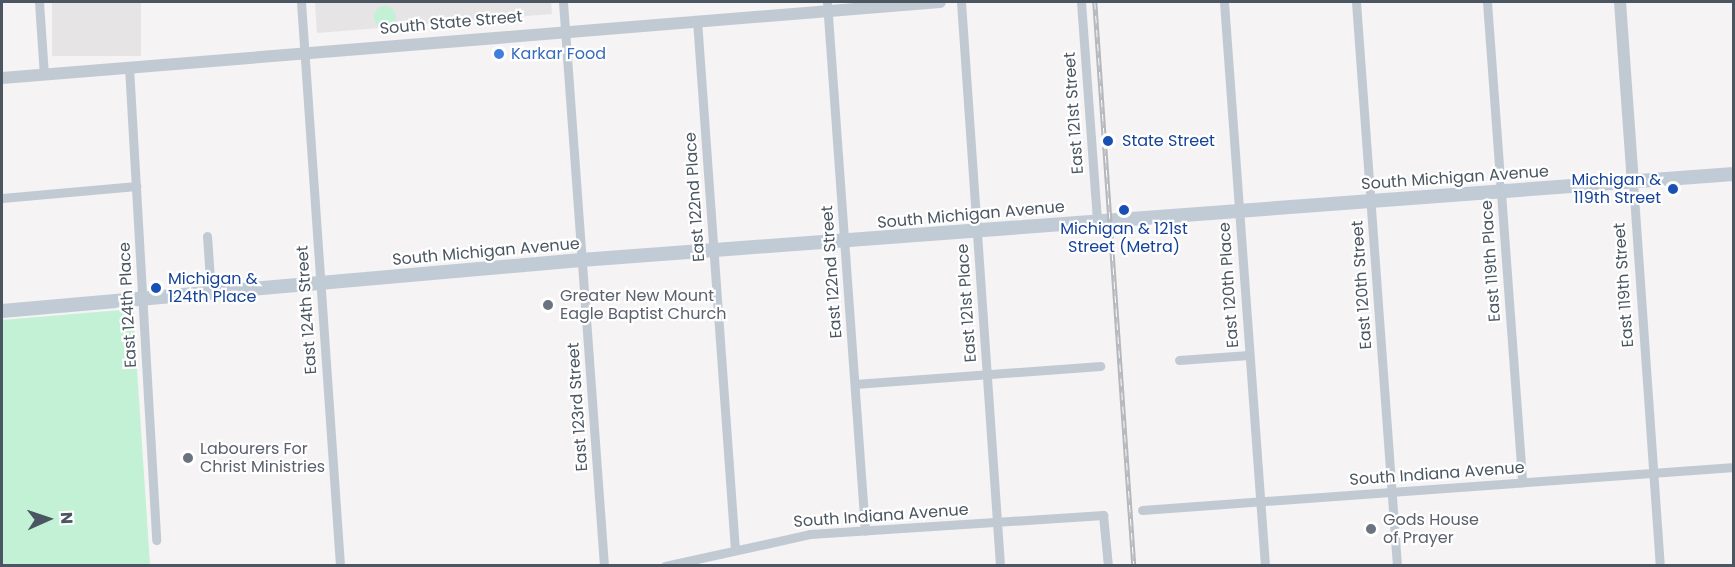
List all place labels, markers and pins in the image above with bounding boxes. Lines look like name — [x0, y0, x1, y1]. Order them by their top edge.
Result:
place label: Karkar Food — [511, 44, 606, 64]
marker: Karkar Food — [492, 47, 506, 61]
place label: State Street — [1122, 131, 1215, 151]
marker: State Street — [1099, 132, 1117, 150]
place label: Michigan & 119th Street — [1571, 170, 1661, 208]
marker: Michigan & 119th Street — [1666, 182, 1680, 196]
marker: Michigan & 121st Street (Metra) — [1117, 203, 1131, 217]
place label: Michigan & 121st Street (Metra) — [1060, 219, 1188, 257]
place label: Michigan & 124th Place — [168, 269, 258, 307]
marker: Michigan & 124th Place — [149, 281, 163, 295]
place label: Greater New Mount Eagle Baptist Church — [560, 286, 726, 324]
marker: Greater New Mount Eagle Baptist Church — [541, 298, 555, 312]
place label: Labourers For Christ Ministries — [200, 439, 325, 477]
marker: Labourers For Christ Ministries — [181, 451, 195, 465]
place label: Gods House of Prayer — [1383, 510, 1479, 548]
marker: Gods House of Prayer — [1364, 522, 1378, 536]

